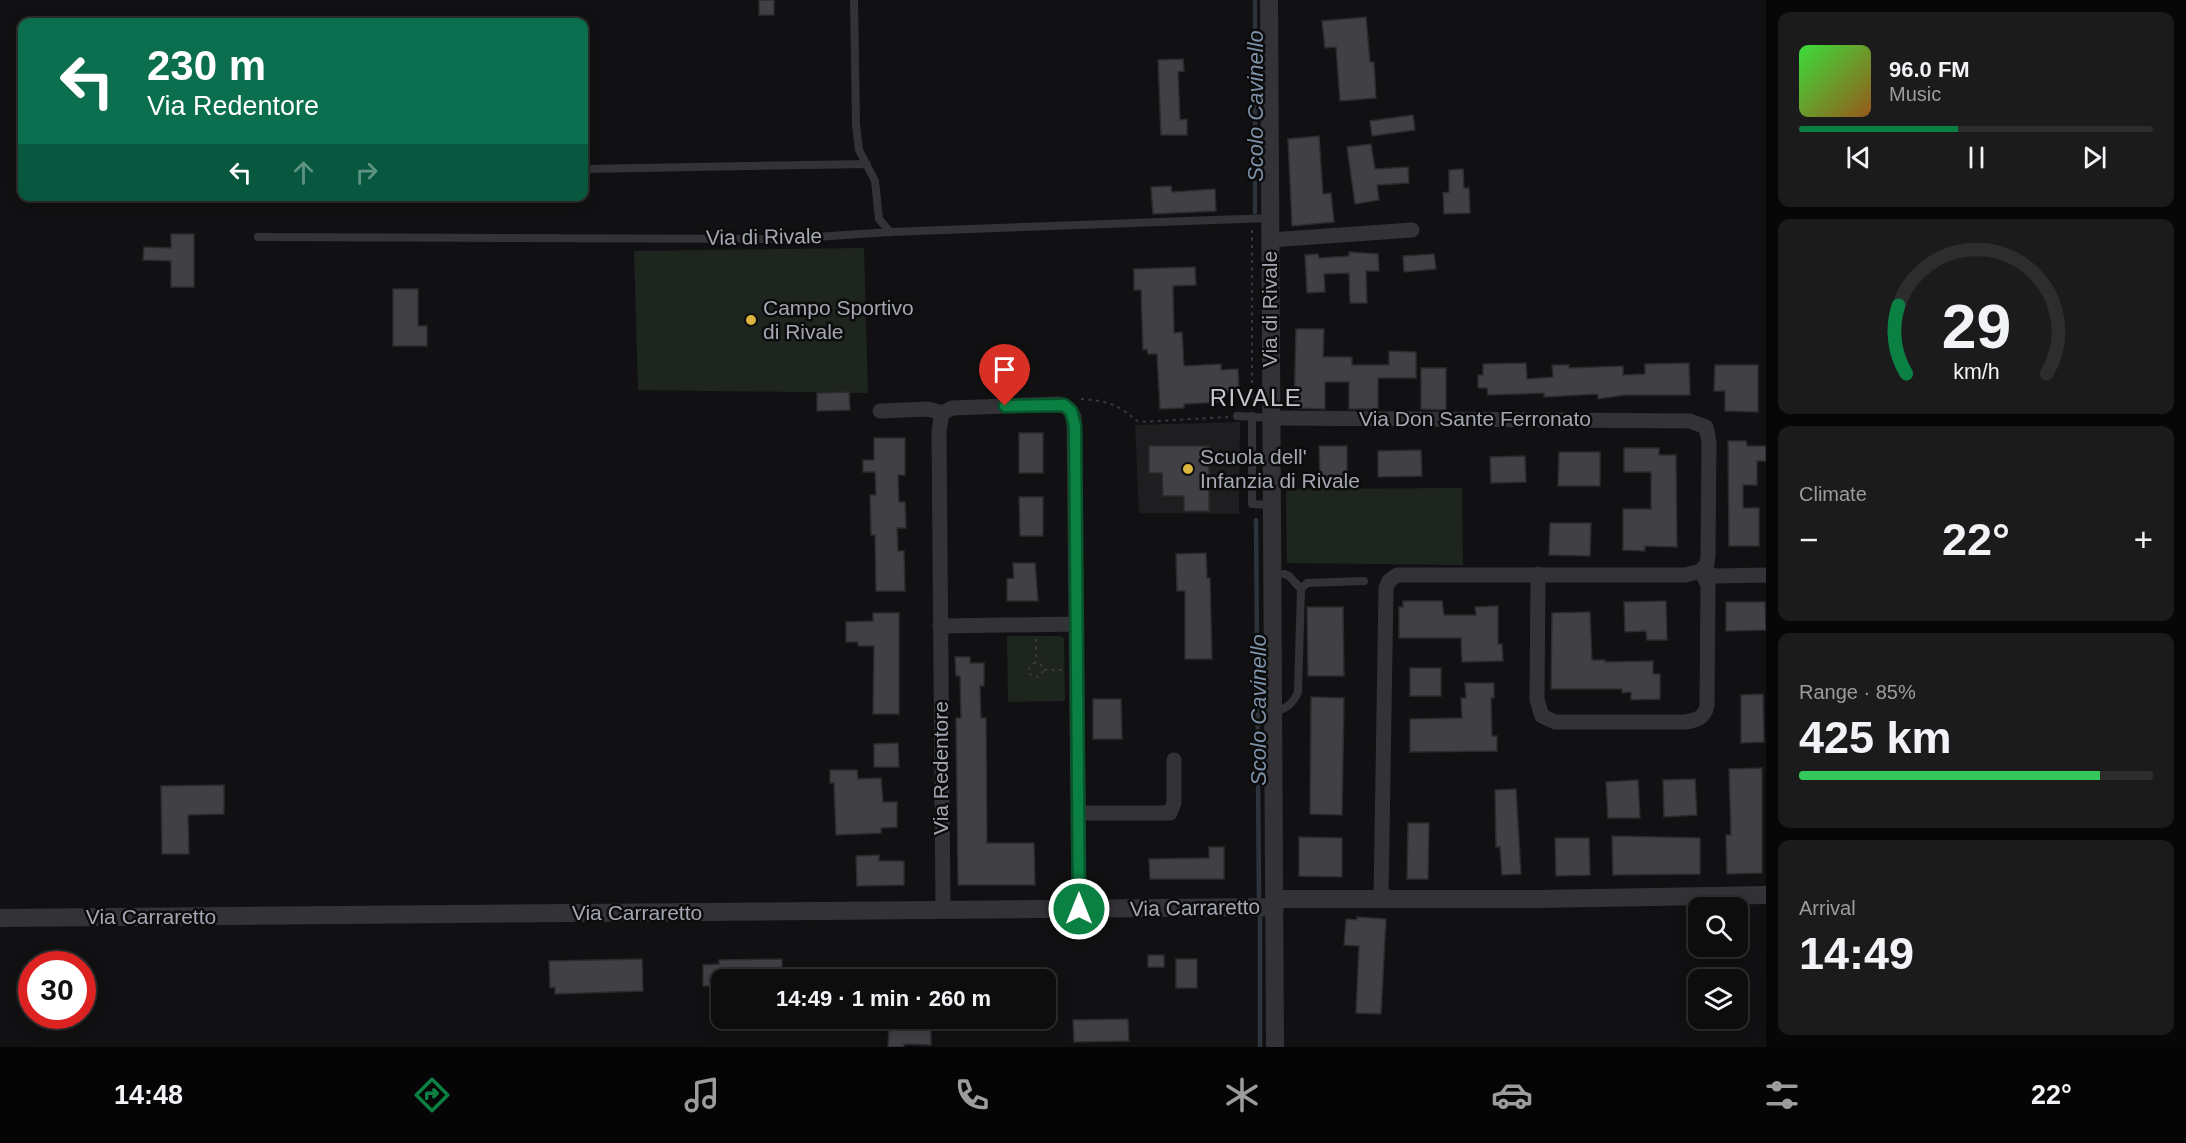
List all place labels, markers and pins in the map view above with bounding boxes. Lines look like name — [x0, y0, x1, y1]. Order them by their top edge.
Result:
place label: Campo Sportivo di Rivale — [763, 296, 914, 343]
marker: Campo Sportivo di Rivale — [744, 313, 758, 327]
pin — [979, 344, 1030, 406]
place label: Scuola dell' Infanzia di Rivale — [1200, 445, 1360, 492]
marker: Scuola dell' Infanzia di Rivale — [1181, 462, 1195, 476]

